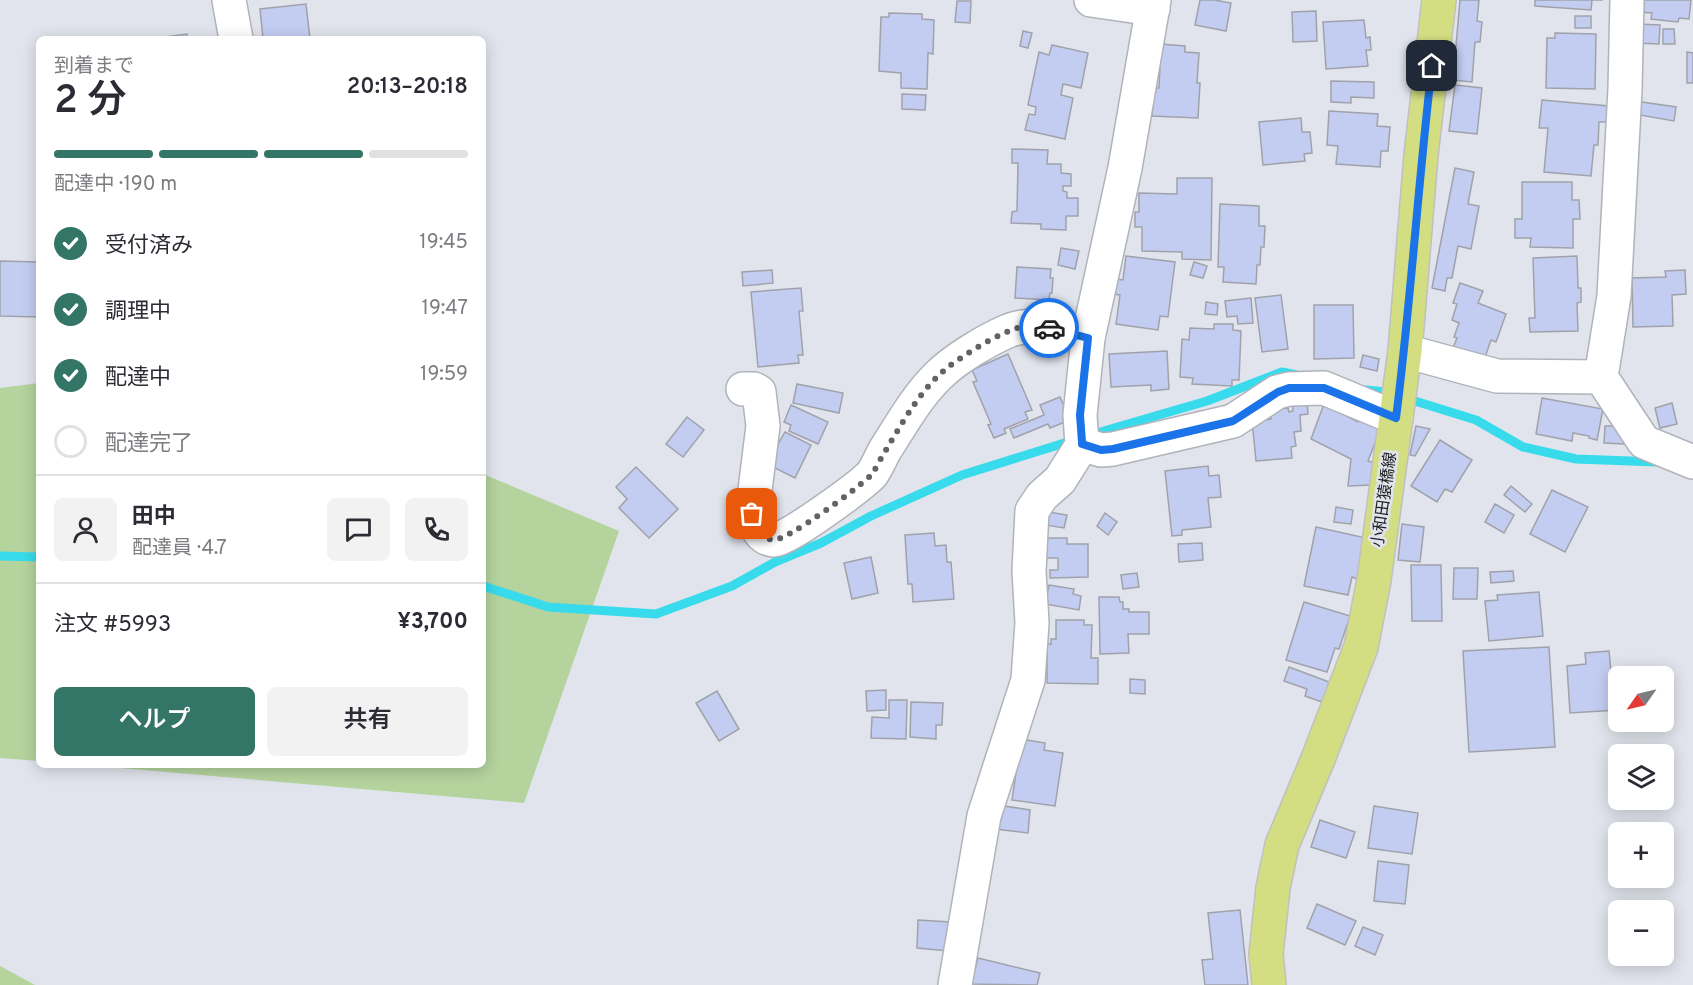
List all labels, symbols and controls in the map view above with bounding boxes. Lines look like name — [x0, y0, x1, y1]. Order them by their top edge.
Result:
pin — [1406, 40, 1457, 91]
icon: home — [1415, 49, 1448, 82]
text: 到着まで — [54, 54, 134, 80]
text: 20:13–20:18 — [347, 74, 468, 101]
text: 2 分 — [54, 78, 126, 127]
text: 配達中 · 190 m — [54, 172, 177, 198]
icon: check — [54, 227, 87, 260]
text: 19:45 — [419, 230, 468, 256]
text: 受付済み — [105, 233, 193, 260]
icon: check — [54, 293, 87, 326]
text: 19:47 — [421, 296, 468, 322]
courier — [1019, 298, 1079, 358]
text: 調理中 — [105, 299, 171, 326]
icon: car — [1033, 312, 1066, 345]
icon: check — [54, 359, 87, 392]
text: 19:59 — [420, 362, 468, 388]
text: 配達中 — [105, 365, 171, 392]
text: 配達完了 — [105, 431, 193, 458]
street label: 小和田猿橋線 — [1368, 451, 1402, 549]
pin — [726, 488, 777, 539]
icon: bag — [735, 497, 768, 530]
button: person — [54, 498, 117, 561]
button: chat — [327, 498, 390, 561]
button: phone — [405, 498, 468, 561]
text: 田中 — [132, 504, 176, 531]
text: 配達員 · 4.7 — [132, 536, 227, 562]
text: ¥3,700 — [398, 609, 468, 636]
text: 注文 #5993 — [54, 612, 171, 639]
north arrow — [1608, 666, 1674, 732]
map controls — [1608, 666, 1674, 966]
button: ヘルプ — [54, 687, 255, 756]
button: 共有 — [267, 687, 468, 756]
button: layers — [1608, 744, 1674, 810]
button: + — [1608, 822, 1674, 888]
button: − — [1608, 900, 1674, 966]

